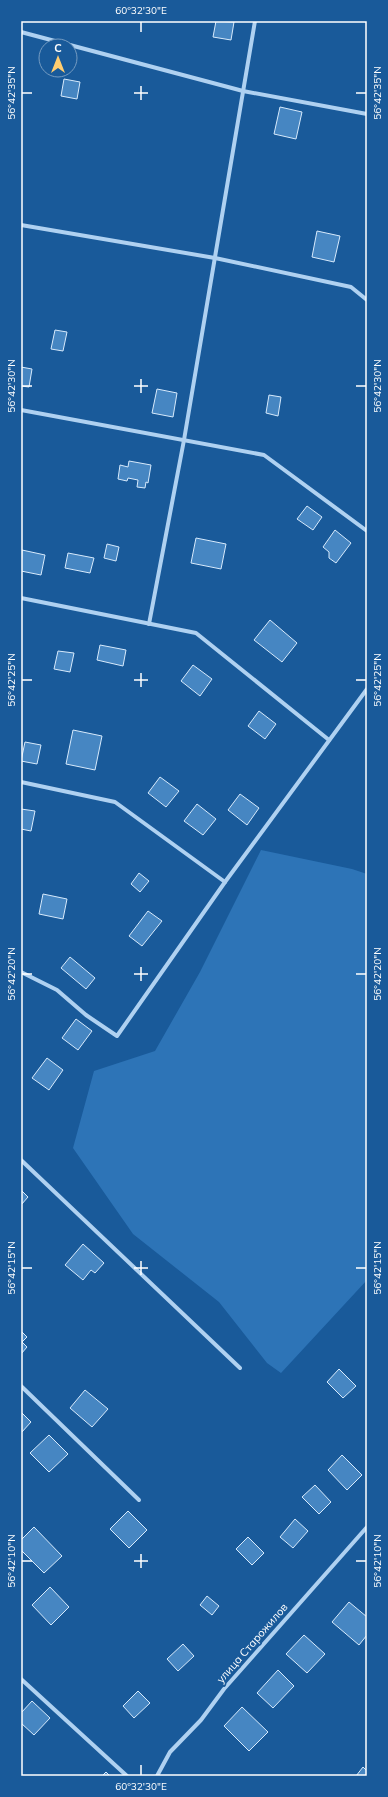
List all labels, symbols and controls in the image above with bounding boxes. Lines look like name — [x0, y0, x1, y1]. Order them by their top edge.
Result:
text: 60°32'30"E — [115, 4, 167, 17]
north arrow — [38, 38, 78, 78]
text: С — [54, 41, 62, 55]
text: 56°42'35"N — [5, 66, 18, 120]
text: 56°42'35"N — [371, 66, 384, 120]
text: 56°42'30"N — [5, 359, 18, 413]
text: 56°42'30"N — [371, 359, 384, 413]
text: 56°42'25"N — [5, 653, 18, 707]
text: 56°42'25"N — [371, 653, 384, 707]
text: 56°42'20"N — [5, 947, 18, 1001]
text: 56°42'20"N — [371, 947, 384, 1001]
text: 56°42'15"N — [5, 1241, 18, 1295]
text: 56°42'15"N — [371, 1241, 384, 1295]
text: 56°42'10"N — [5, 1534, 18, 1588]
text: 56°42'10"N — [371, 1534, 384, 1588]
street label: улица Старожилов — [213, 1600, 291, 1686]
text: 60°32'30"E — [115, 1780, 167, 1793]

